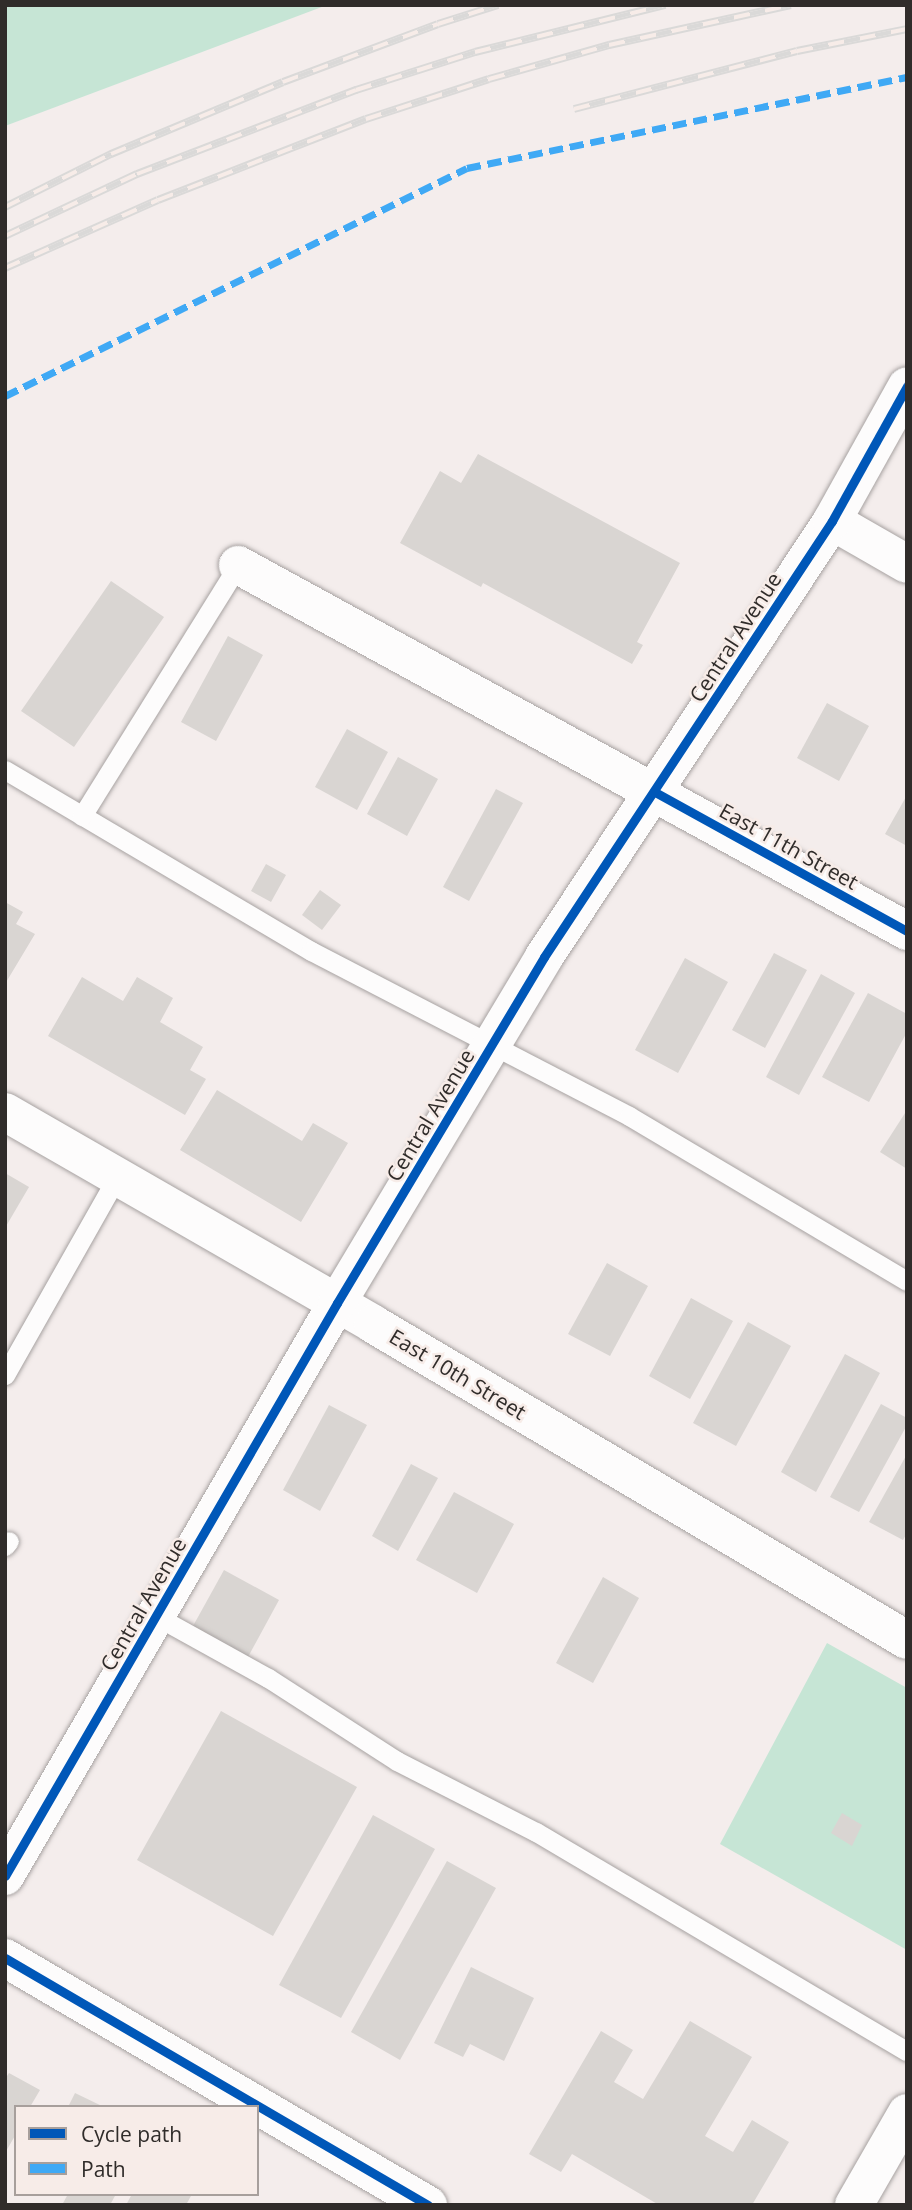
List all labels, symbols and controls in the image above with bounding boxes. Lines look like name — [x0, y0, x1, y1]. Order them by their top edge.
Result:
street label: Central Avenue — [684, 567, 786, 707]
street label: East 11th Street — [715, 797, 863, 895]
street label: Central Avenue — [381, 1044, 479, 1186]
street label: East 10th Street — [385, 1323, 531, 1425]
street label: Central Avenue — [95, 1533, 191, 1675]
legend — [14, 2105, 259, 2196]
text: Cycle path — [81, 2120, 182, 2148]
text: Path — [81, 2155, 126, 2183]

